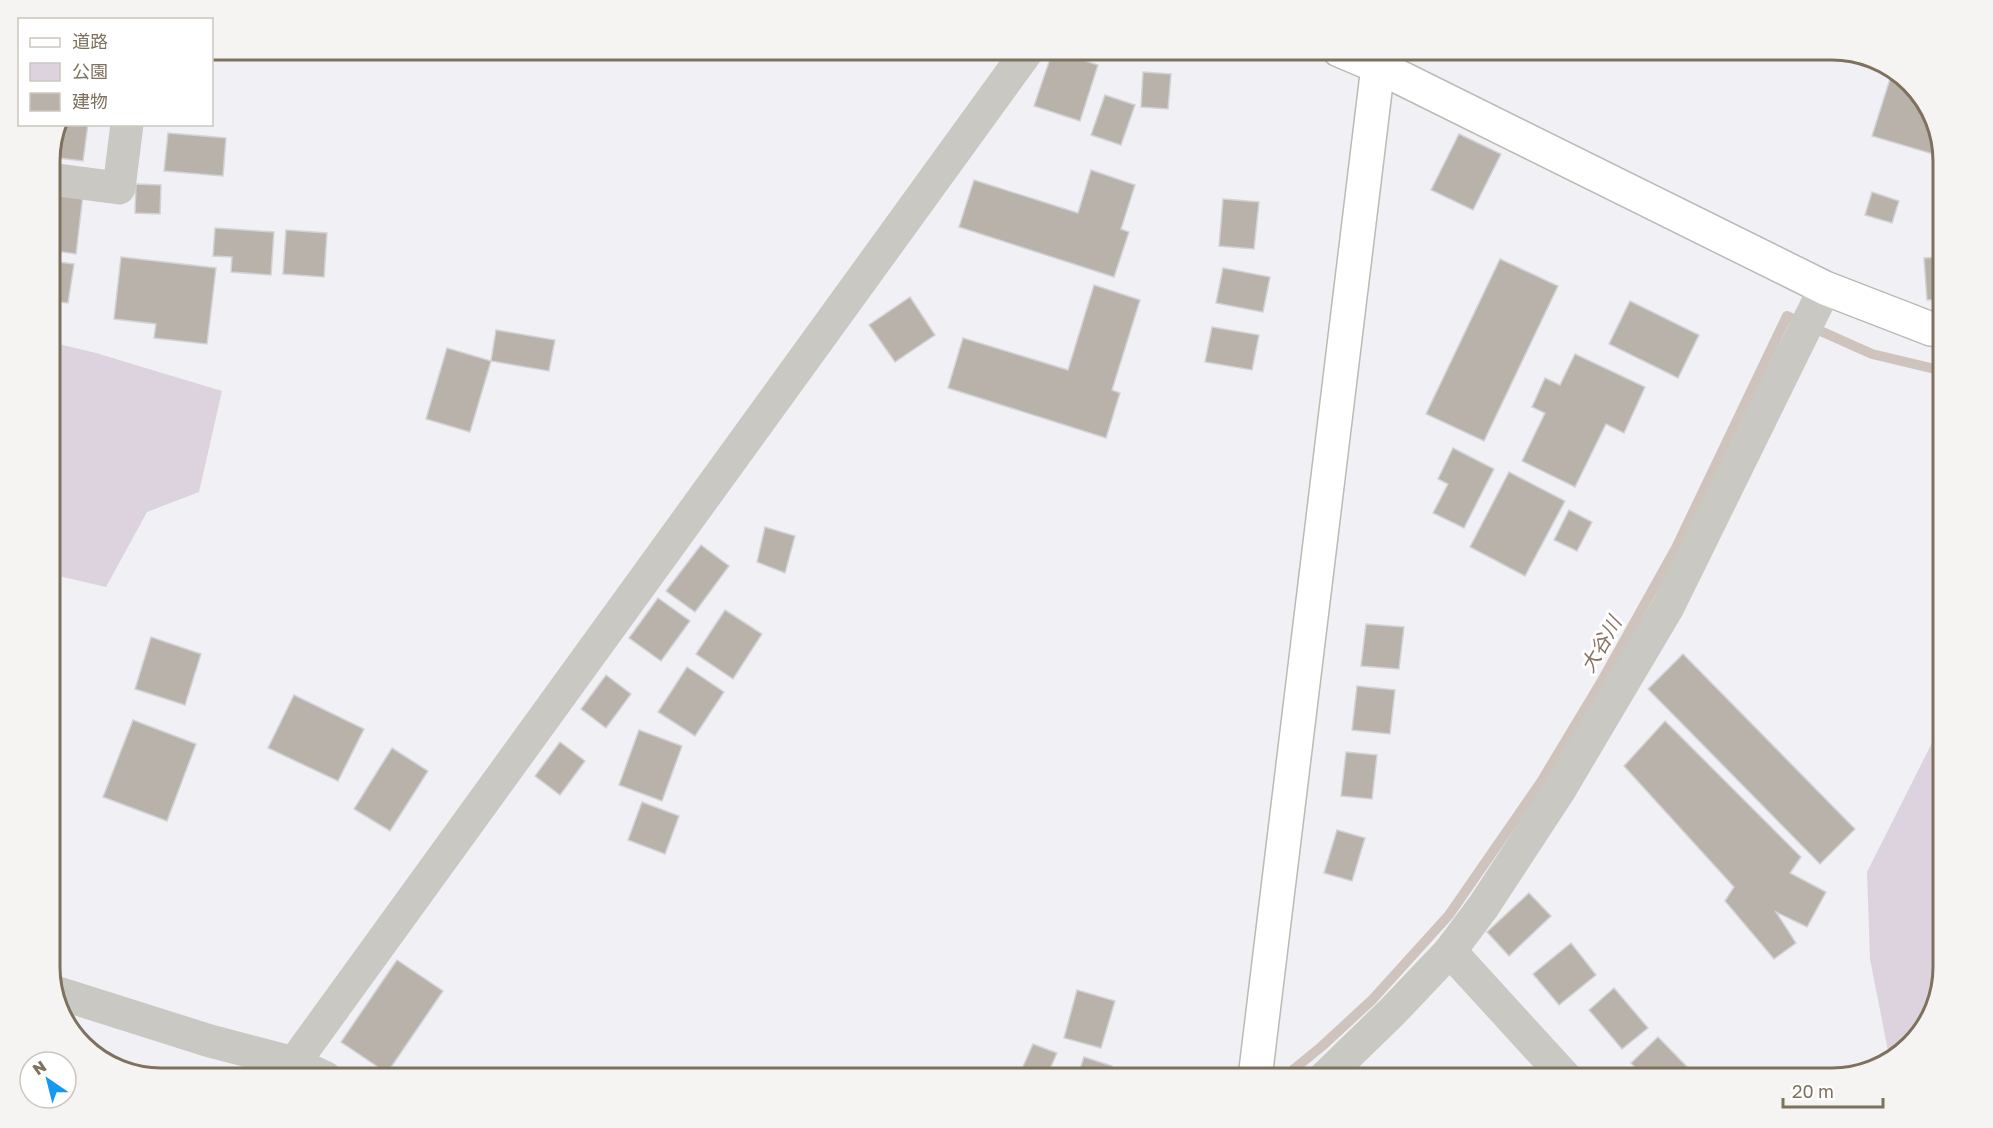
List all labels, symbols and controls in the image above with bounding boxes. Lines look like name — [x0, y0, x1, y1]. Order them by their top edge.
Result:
legend — [18, 18, 213, 126]
text: 道路 — [72, 30, 108, 52]
text: 公園 — [72, 60, 108, 82]
text: 建物 — [72, 90, 108, 112]
water label: 大谷川 — [1575, 610, 1626, 676]
north arrow — [18, 1050, 78, 1110]
text: N — [29, 1056, 50, 1079]
scale bar — [1783, 1071, 1884, 1109]
text: 20 m — [1792, 1080, 1834, 1102]

